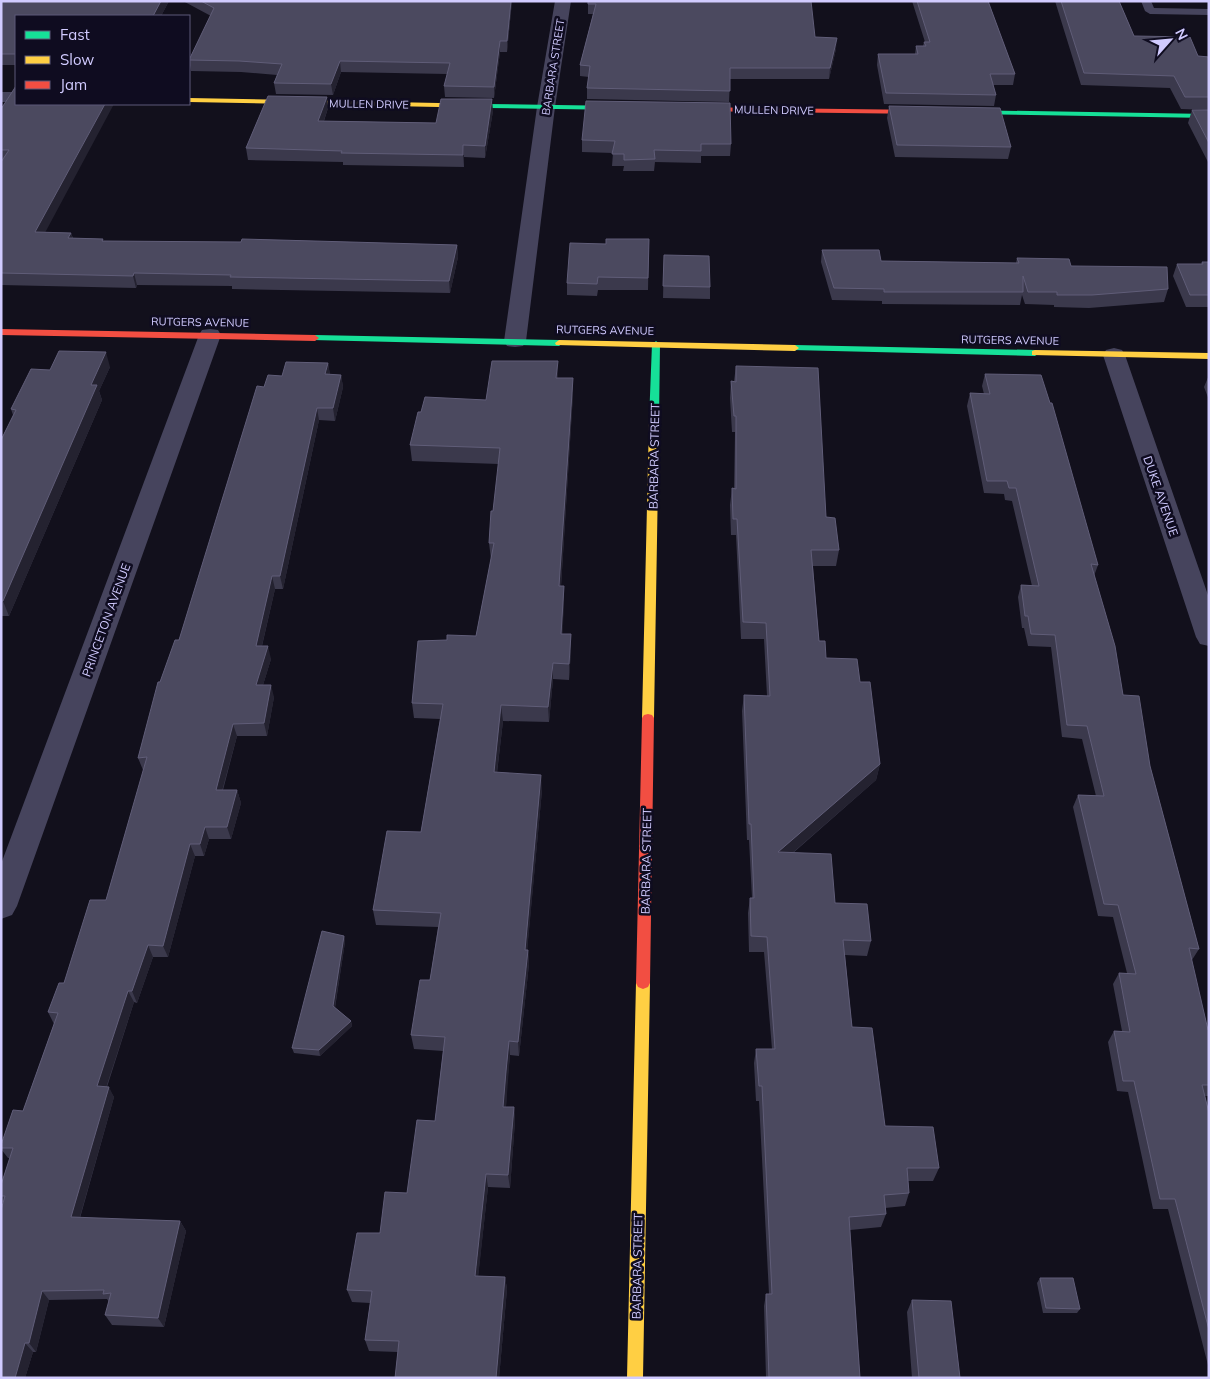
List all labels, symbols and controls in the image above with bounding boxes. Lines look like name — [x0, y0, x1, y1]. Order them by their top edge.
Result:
legend — [15, 15, 190, 105]
north arrow — [1145, 15, 1195, 65]
street label: BARBARA STREET — [538, 17, 568, 116]
text: Fast — [60, 25, 90, 44]
text: N — [1171, 25, 1192, 43]
text: Slow — [60, 50, 94, 69]
text: Jam — [60, 75, 87, 94]
street label: MULLEN DRIVE — [329, 96, 409, 112]
street label: MULLEN DRIVE — [734, 102, 814, 118]
street label: RUTGERS AVENUE — [151, 314, 249, 330]
street label: RUTGERS AVENUE — [556, 322, 654, 338]
street label: RUTGERS AVENUE — [961, 332, 1059, 348]
street label: BARBARA STREET — [646, 402, 662, 509]
street label: DUKE AVENUE — [1140, 454, 1182, 538]
street label: PRINCETON AVENUE — [78, 561, 134, 679]
street label: BARBARA STREET — [638, 807, 654, 914]
street label: BARBARA STREET — [629, 1212, 645, 1319]

